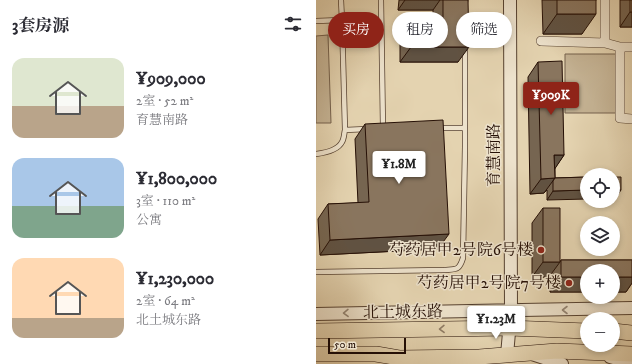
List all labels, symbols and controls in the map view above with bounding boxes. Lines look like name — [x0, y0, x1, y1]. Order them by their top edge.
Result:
chip: 买房 — [328, 12, 384, 48]
chip: 租房 — [392, 12, 448, 48]
chip: 筛选 — [456, 12, 512, 48]
icon: filters — [282, 13, 304, 35]
text: 3套房源 — [12, 15, 69, 37]
text: ¥909,000 — [136, 68, 206, 90]
icon: home — [44, 74, 92, 122]
pin: ¥909K — [523, 82, 579, 116]
text: ¥909K — [532, 87, 570, 103]
text: 2室 · 52 m² — [136, 93, 193, 109]
text: 育慧南路 — [136, 112, 188, 128]
street label: 育慧南路 — [484, 123, 504, 187]
pin: ¥1.8M — [371, 151, 427, 185]
text: ¥1.8M — [382, 156, 416, 172]
text: ¥1,800,000 — [136, 168, 217, 190]
map controls — [580, 168, 620, 352]
button: locate — [580, 168, 620, 208]
icon: home — [44, 174, 92, 222]
text: 3室 · 110 m² — [136, 193, 195, 209]
text: 公寓 — [136, 212, 162, 228]
button: layers — [580, 216, 620, 256]
place label: 芍药居甲2号院6号楼 — [389, 240, 533, 260]
marker: 芍药居甲2号院6号楼 — [536, 245, 546, 255]
button: + — [580, 264, 620, 304]
text: ¥1,230,000 — [136, 268, 214, 290]
place label: 芍药居甲2号院7号楼 — [417, 273, 561, 293]
icon: home — [44, 274, 92, 322]
marker: 芍药居甲2号院7号楼 — [564, 278, 574, 288]
text: 2室 · 64 m² — [136, 293, 195, 309]
street label: 北土城东路 — [363, 301, 443, 323]
one-way arrow — [562, 305, 568, 314]
pin: ¥1.23M — [463, 306, 529, 340]
one-way arrow — [343, 309, 349, 317]
text: ¥1.23M — [476, 311, 516, 327]
text: 北土城东路 — [136, 312, 201, 328]
button: − — [580, 312, 620, 352]
one-way arrow — [439, 325, 445, 333]
scale bar — [328, 336, 406, 355]
text: 50 m — [334, 338, 356, 352]

